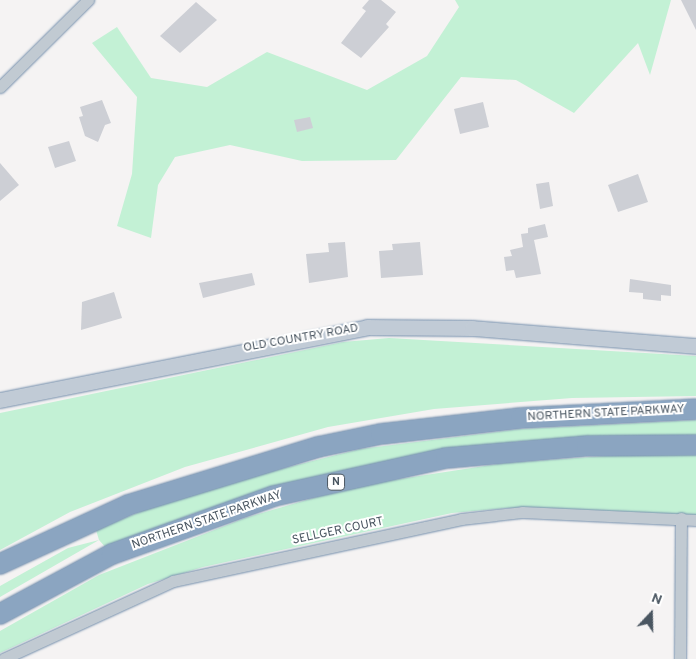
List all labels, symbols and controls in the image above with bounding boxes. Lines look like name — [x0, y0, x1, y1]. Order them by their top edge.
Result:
street label: OLD COUNTRY ROAD — [242, 322, 360, 356]
street label: NORTHERN STATE PARKWAY — [527, 403, 685, 425]
road number: N — [326, 474, 346, 491]
street label: NORTHERN STATE PARKWAY — [130, 489, 284, 553]
street label: SELLGER COURT — [291, 515, 385, 549]
north arrow — [626, 589, 676, 639]
text: N — [649, 590, 664, 609]

